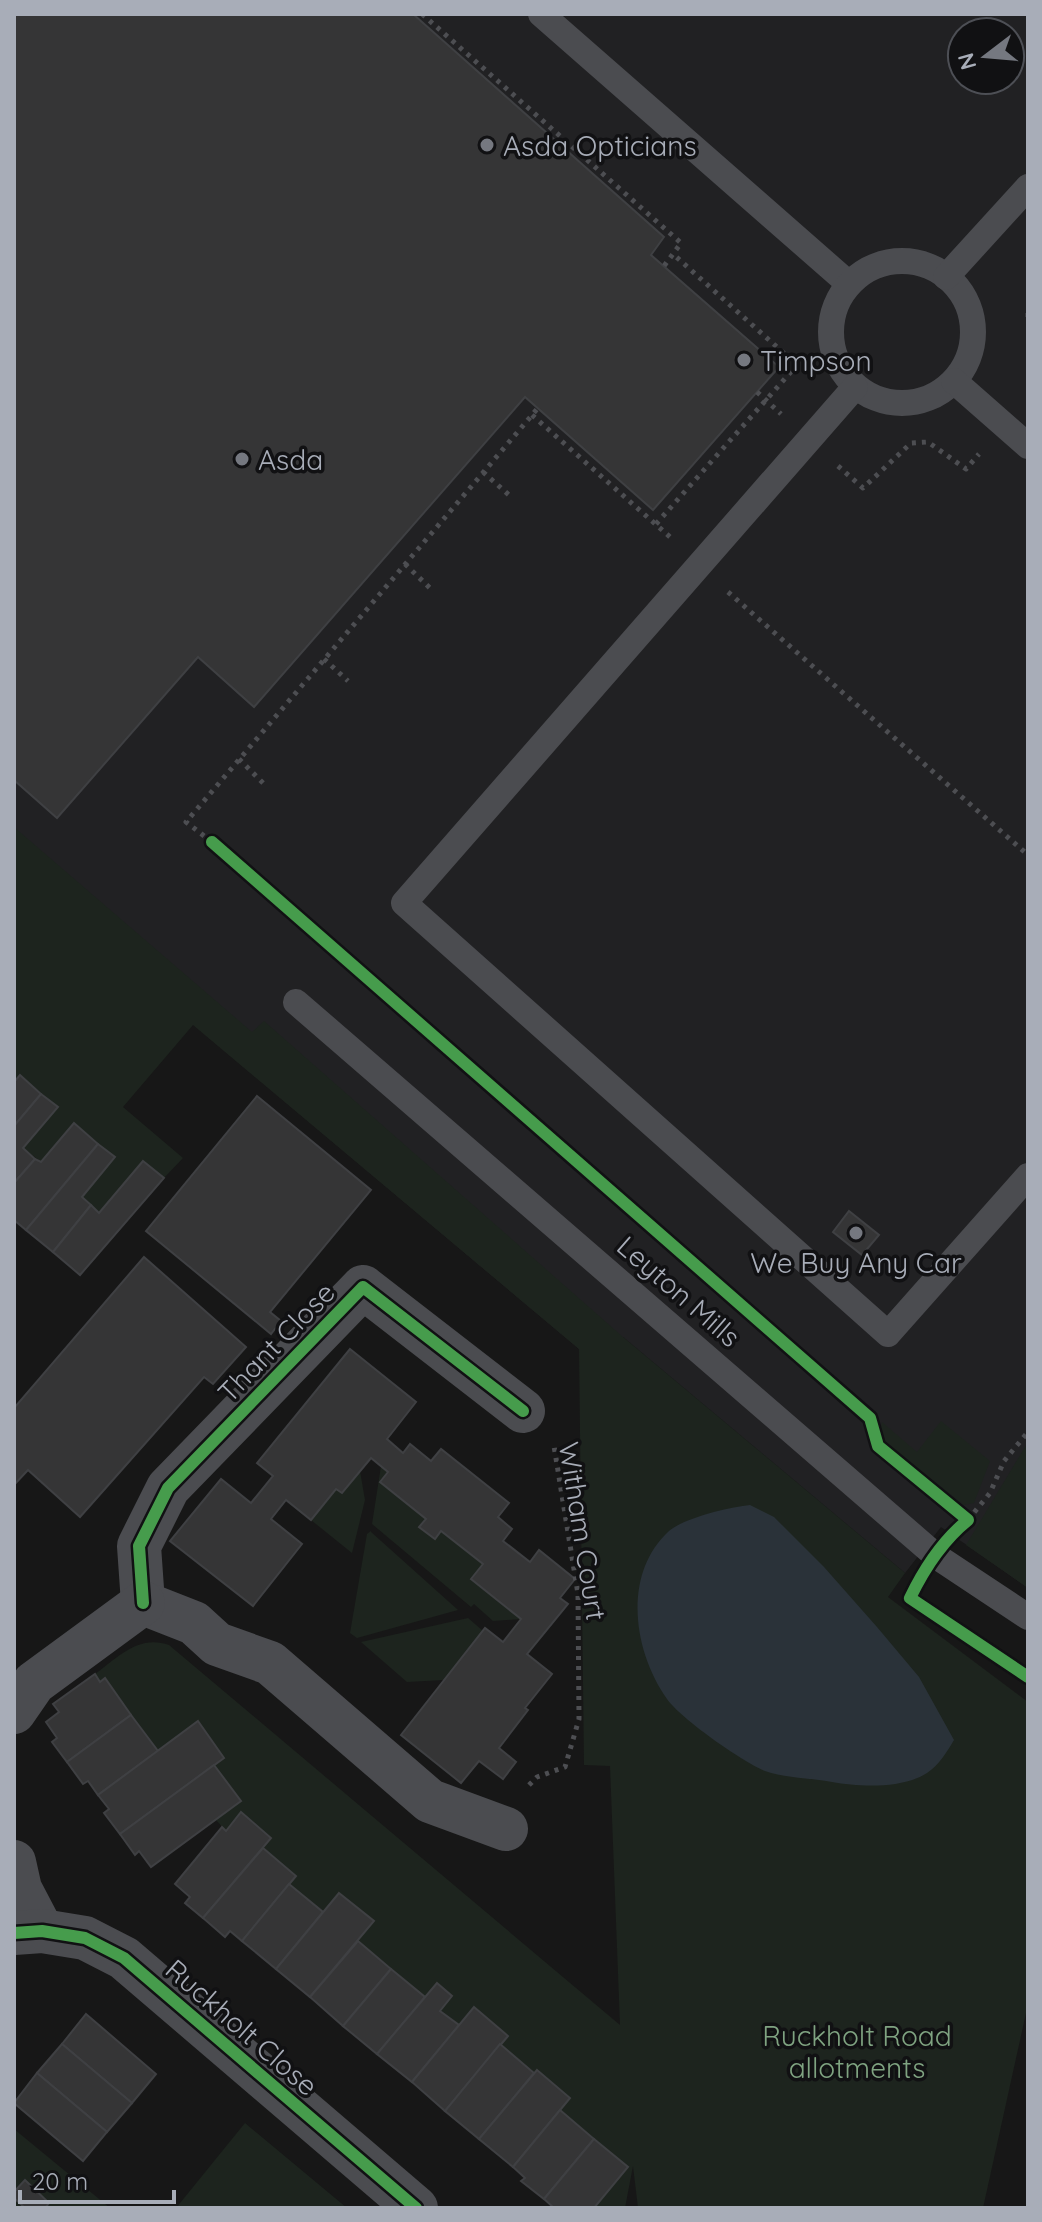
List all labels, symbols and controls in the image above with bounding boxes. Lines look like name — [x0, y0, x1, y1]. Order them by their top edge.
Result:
north arrow — [946, 16, 1026, 96]
text: N — [951, 50, 982, 73]
place label: Asda Opticians — [503, 128, 697, 163]
marker: Asda Opticians — [478, 136, 496, 154]
place label: Timpson — [760, 343, 872, 378]
marker: Timpson — [735, 351, 753, 369]
place label: Asda — [258, 442, 323, 477]
marker: Asda — [233, 450, 251, 468]
marker: We Buy Any Car — [847, 1224, 865, 1242]
street label: Leyton Mills — [610, 1228, 748, 1354]
place label: We Buy Any Car — [750, 1245, 962, 1280]
street label: Thant Close — [210, 1275, 342, 1409]
street label: Witham Court — [552, 1439, 614, 1623]
street label: Ruckholt Close — [159, 1951, 325, 2103]
park label: Ruckholt Road allotments — [762, 2018, 952, 2085]
scale bar — [20, 2154, 174, 2204]
text: 20 m — [32, 2166, 88, 2196]

